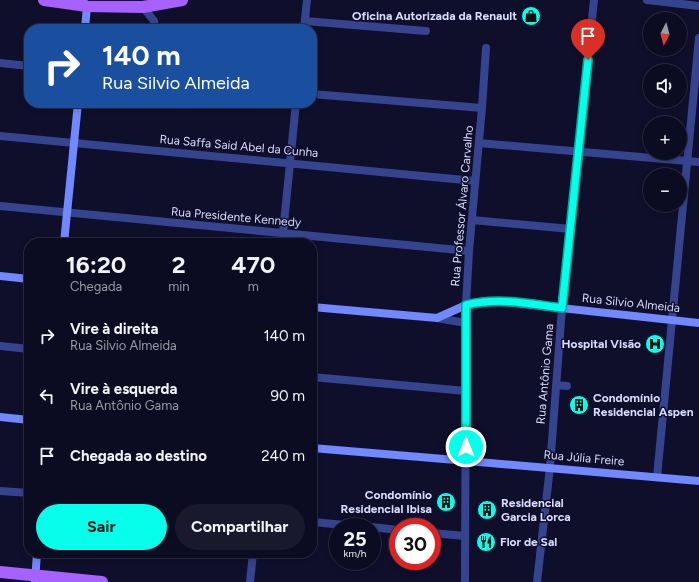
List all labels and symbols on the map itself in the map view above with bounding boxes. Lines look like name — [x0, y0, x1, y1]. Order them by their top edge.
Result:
shop icon: Oficina Autorizada da Renault — [520, 5, 542, 27]
place label: Oficina Autorizada da Renault — [352, 9, 517, 23]
north arrow — [643, 12, 687, 56]
pin — [571, 19, 605, 60]
street label: Rua Professor Álvaro Carvalho — [448, 125, 476, 287]
street label: Rua Saffa Said Abel da Cunha — [159, 132, 319, 160]
street label: Rua Presidente Kennedy — [170, 204, 302, 230]
street label: Rua Silvio Almeida — [581, 291, 681, 315]
street label: Rua Antônio Gama — [534, 323, 556, 425]
hospital icon: Hospital Visão — [644, 333, 666, 355]
place label: Hospital Visão — [561, 337, 641, 351]
place label: Condomínio Residencial Aspen — [593, 391, 694, 419]
building icon: Condomínio Residencial Aspen — [568, 394, 590, 416]
position arrow — [445, 426, 487, 468]
street label: Rua Júlia Freire — [543, 447, 625, 469]
place label: Condomínio Residencial Ibisa — [341, 488, 432, 516]
building icon: Condomínio Residencial Ibisa — [435, 491, 457, 513]
place label: Residencial Garcia Lorca — [501, 496, 571, 524]
building icon: Residencial Garcia Lorca — [476, 499, 498, 521]
speed limit sign: 30 — [389, 518, 441, 570]
restaurant icon: Flor de Sal — [475, 531, 497, 553]
place label: Flor de Sal — [500, 535, 557, 549]

